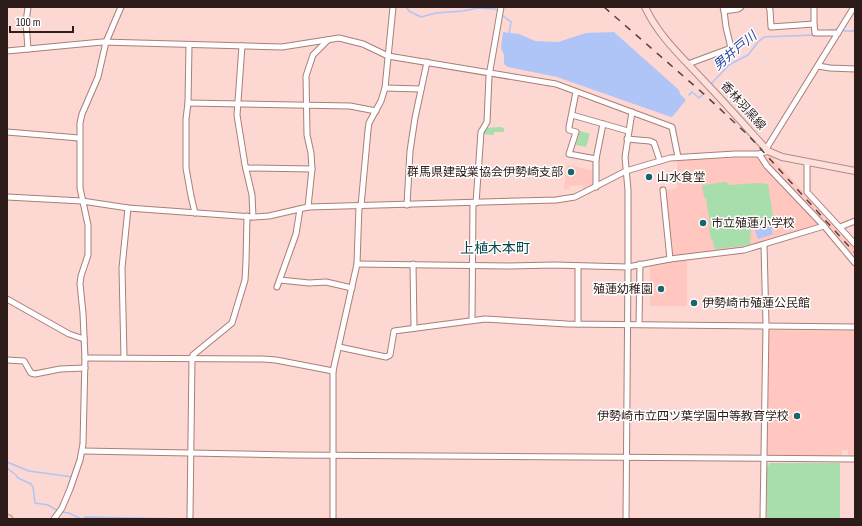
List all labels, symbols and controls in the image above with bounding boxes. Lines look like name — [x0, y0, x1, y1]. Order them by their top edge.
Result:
scale bar — [10, 8, 73, 34]
text: 100 m — [16, 15, 41, 30]
water label: 男井戸川 — [710, 27, 762, 74]
street label: 香林羽黒線 — [717, 79, 769, 133]
place label: 群馬県建設業協会伊勢崎支部 — [407, 165, 563, 180]
marker: 群馬県建設業協会伊勢崎支部 — [566, 167, 576, 177]
place label: 山水食堂 — [657, 170, 705, 185]
marker: 山水食堂 — [644, 172, 654, 182]
place label: 市立殖蓮小学校 — [711, 216, 795, 231]
marker: 市立殖蓮小学校 — [698, 218, 708, 228]
district label: 上植木本町 — [460, 240, 530, 257]
place label: 殖蓮幼稚園 — [593, 282, 653, 297]
marker: 殖蓮幼稚園 — [656, 284, 666, 294]
place label: 伊勢崎市殖蓮公民館 — [702, 296, 810, 311]
marker: 伊勢崎市殖蓮公民館 — [689, 298, 699, 308]
place label: 伊勢崎市立四ツ葉学園中等教育学校 — [597, 409, 789, 424]
marker: 伊勢崎市立四ツ葉学園中等教育学校 — [792, 411, 802, 421]

